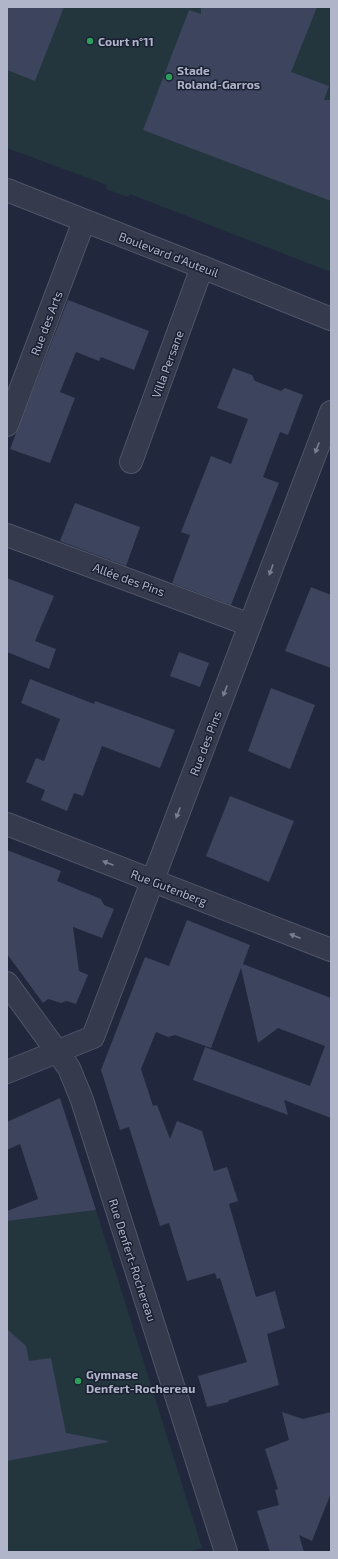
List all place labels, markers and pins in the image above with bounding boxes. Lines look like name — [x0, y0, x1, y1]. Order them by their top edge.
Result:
place label: Court n°11 — [98, 34, 154, 48]
marker: Court n°11 — [85, 36, 95, 46]
place label: Stade Roland-Garros — [177, 63, 260, 91]
marker: Stade Roland-Garros — [164, 72, 174, 82]
place label: Gymnase Denfert-Rochereau — [86, 1367, 195, 1395]
marker: Gymnase Denfert-Rochereau — [73, 1376, 83, 1386]

